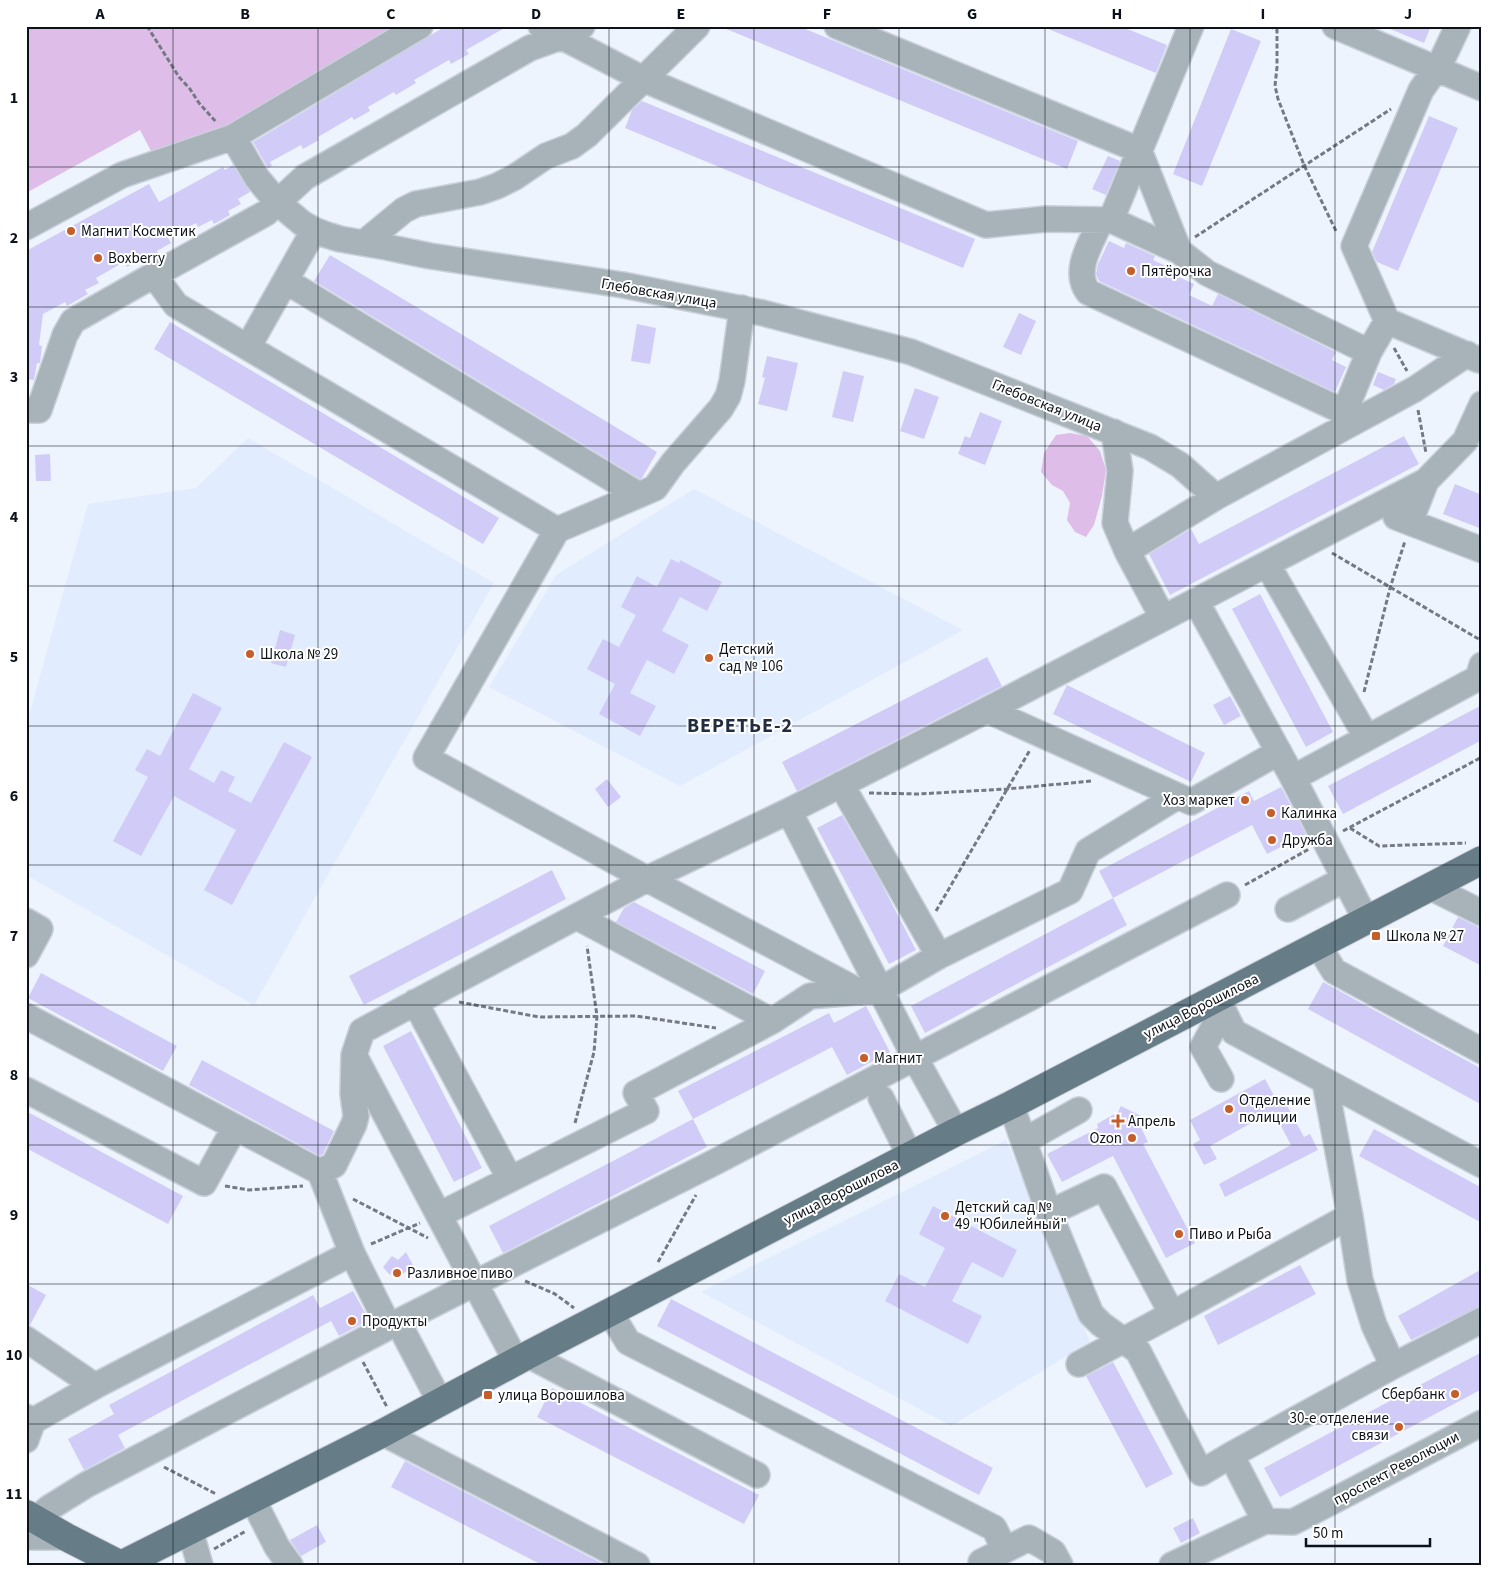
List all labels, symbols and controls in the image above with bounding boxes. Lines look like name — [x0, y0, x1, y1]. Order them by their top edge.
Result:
text: A — [94, 3, 105, 25]
text: B — [240, 3, 250, 25]
text: C — [386, 3, 396, 25]
text: D — [531, 3, 541, 25]
text: E — [677, 3, 685, 25]
text: F — [823, 3, 831, 25]
text: G — [967, 3, 977, 25]
text: H — [1112, 3, 1122, 25]
text: I — [1261, 3, 1265, 25]
text: J — [1404, 3, 1412, 25]
text: 1 — [10, 87, 18, 109]
place label: Магнит Косметик — [81, 221, 196, 242]
marker: Магнит Косметик — [65, 225, 77, 237]
text: 2 — [10, 227, 18, 249]
place label: Boxberry — [108, 248, 165, 269]
marker: Boxberry — [92, 252, 104, 264]
place label: Пятёрочка — [1141, 261, 1212, 282]
marker: Пятёрочка — [1125, 265, 1137, 277]
street label: Глебовская улица — [600, 273, 718, 314]
text: 3 — [10, 366, 18, 388]
street label: Глебовская улица — [989, 374, 1105, 437]
text: 4 — [10, 506, 19, 528]
place label: Детский сад № 106 — [719, 639, 783, 677]
place label: Школа № 29 — [260, 644, 338, 665]
text: 5 — [10, 646, 18, 668]
marker: Школа № 29 — [244, 648, 256, 660]
marker: Детский сад № 106 — [703, 652, 715, 664]
district label: ВЕРЕТЬЕ-2 — [687, 712, 793, 740]
text: 6 — [10, 785, 18, 807]
place label: Хоз маркет — [1163, 790, 1235, 811]
marker: Хоз маркет — [1239, 794, 1251, 806]
place label: Калинка — [1281, 803, 1337, 824]
marker: Калинка — [1265, 807, 1277, 819]
place label: Дружба — [1282, 830, 1333, 851]
marker: Дружба — [1266, 834, 1278, 846]
text: 7 — [10, 925, 18, 947]
place label: Школа № 27 — [1386, 926, 1464, 947]
marker: Школа № 27 — [1370, 930, 1382, 942]
street label: улица Ворошилова — [1140, 968, 1262, 1045]
place label: Магнит — [874, 1048, 923, 1069]
marker: Магнит — [858, 1052, 870, 1064]
text: 8 — [10, 1064, 18, 1086]
place label: Отделение полиции — [1239, 1090, 1311, 1128]
marker: Отделение полиции — [1223, 1103, 1235, 1115]
place label: Апрель — [1128, 1111, 1176, 1132]
marker: Апрель — [1112, 1115, 1124, 1127]
place label: Ozon — [1090, 1128, 1122, 1149]
marker: Ozon — [1126, 1132, 1138, 1144]
street label: улица Ворошилова — [780, 1154, 902, 1231]
place label: Детский сад № 49 "Юбилейный" — [955, 1197, 1067, 1235]
text: 9 — [10, 1204, 18, 1226]
marker: Детский сад № 49 "Юбилейный" — [939, 1210, 951, 1222]
place label: Пиво и Рыба — [1189, 1224, 1272, 1245]
marker: Пиво и Рыба — [1173, 1228, 1185, 1240]
place label: Разливное пиво — [407, 1263, 513, 1284]
marker: Разливное пиво — [391, 1267, 403, 1279]
place label: Продукты — [362, 1311, 427, 1332]
marker: Продукты — [346, 1315, 358, 1327]
text: 10 — [6, 1344, 22, 1366]
place label: Сбербанк — [1381, 1384, 1446, 1405]
place label: улица Ворошилова — [498, 1385, 625, 1406]
marker: Сбербанк — [1449, 1388, 1461, 1400]
marker: улица Ворошилова — [482, 1389, 494, 1401]
place label: 30-е отделение связи — [1289, 1408, 1389, 1446]
marker: 30-е отделение связи — [1393, 1421, 1405, 1433]
street label: проспект Революции — [1329, 1426, 1463, 1511]
text: 11 — [6, 1483, 22, 1505]
scale bar — [1306, 1516, 1429, 1548]
text: 50 m — [1313, 1523, 1343, 1544]

